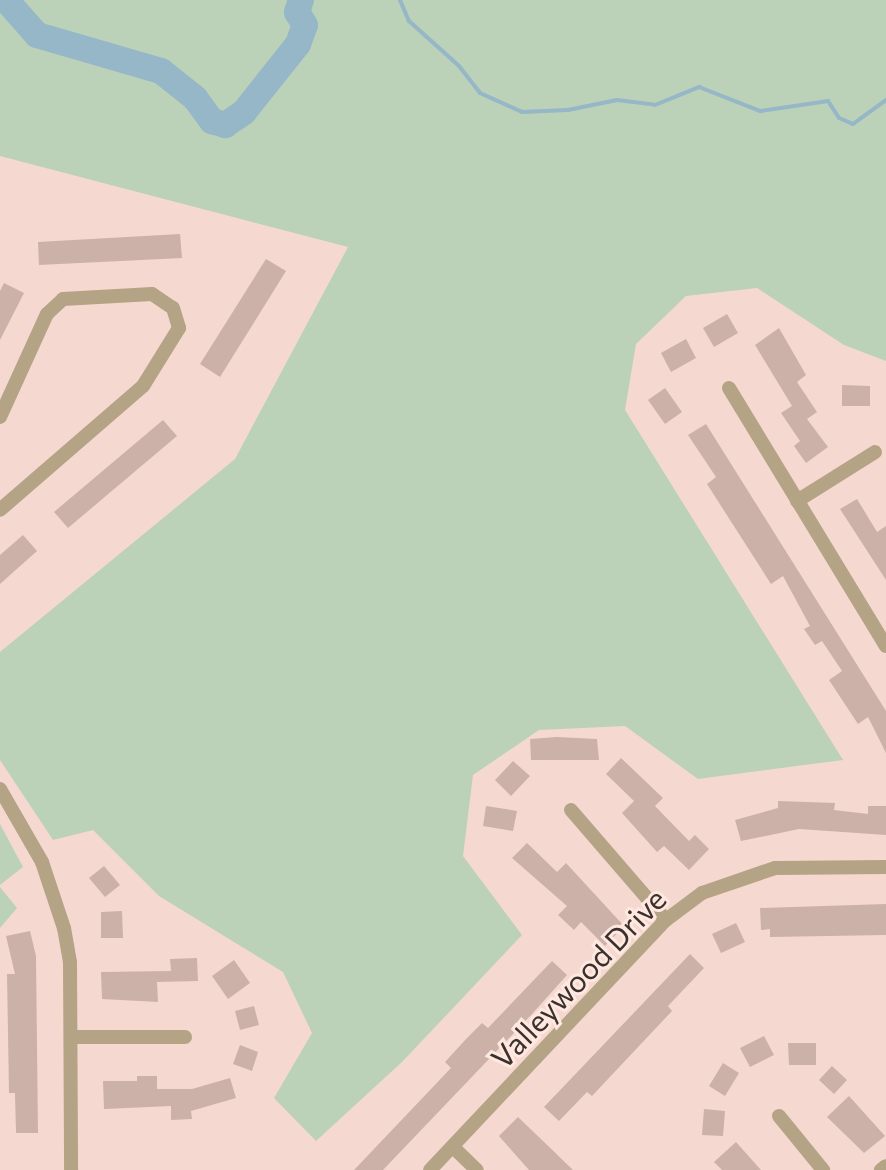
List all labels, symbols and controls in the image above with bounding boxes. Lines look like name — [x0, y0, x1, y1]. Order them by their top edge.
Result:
street label: Valleywood Drive — [483, 881, 673, 1075]

